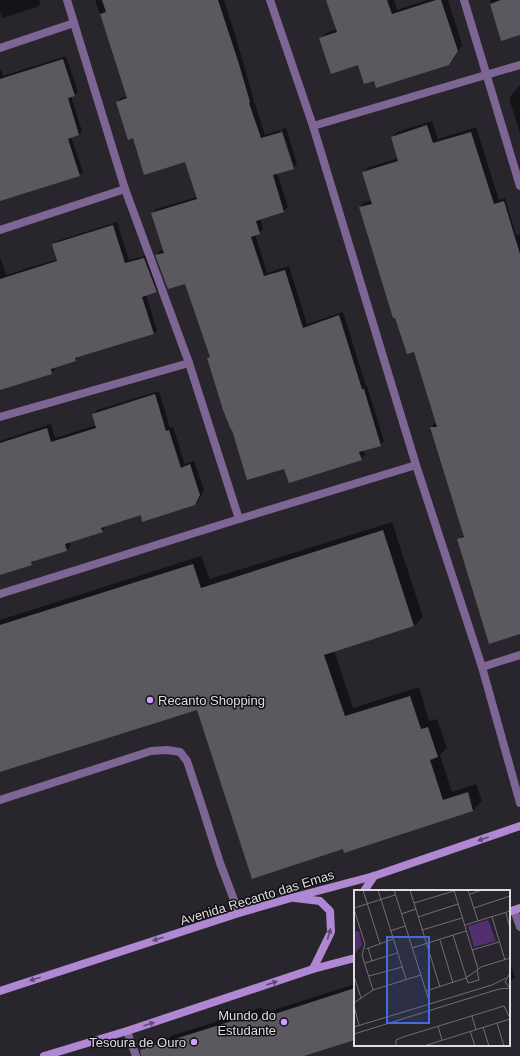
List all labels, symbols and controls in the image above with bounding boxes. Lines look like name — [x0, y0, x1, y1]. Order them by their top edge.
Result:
place label: Recanto Shopping — [158, 693, 265, 708]
marker: Recanto Shopping — [145, 695, 155, 705]
one-way arrow — [477, 836, 489, 842]
street label: Avenida Recanto das Emas — [178, 867, 336, 928]
inset map — [354, 890, 510, 1046]
one-way arrow — [326, 927, 332, 939]
one-way arrow — [152, 936, 164, 942]
one-way arrow — [28, 977, 40, 983]
one-way arrow — [266, 980, 278, 986]
place label: Mundo do Estudante — [217, 1008, 276, 1038]
marker: Mundo do Estudante — [279, 1017, 289, 1027]
one-way arrow — [143, 1021, 155, 1027]
place label: Tesoura de Ouro — [89, 1035, 186, 1050]
marker: Tesoura de Ouro — [189, 1037, 199, 1047]

